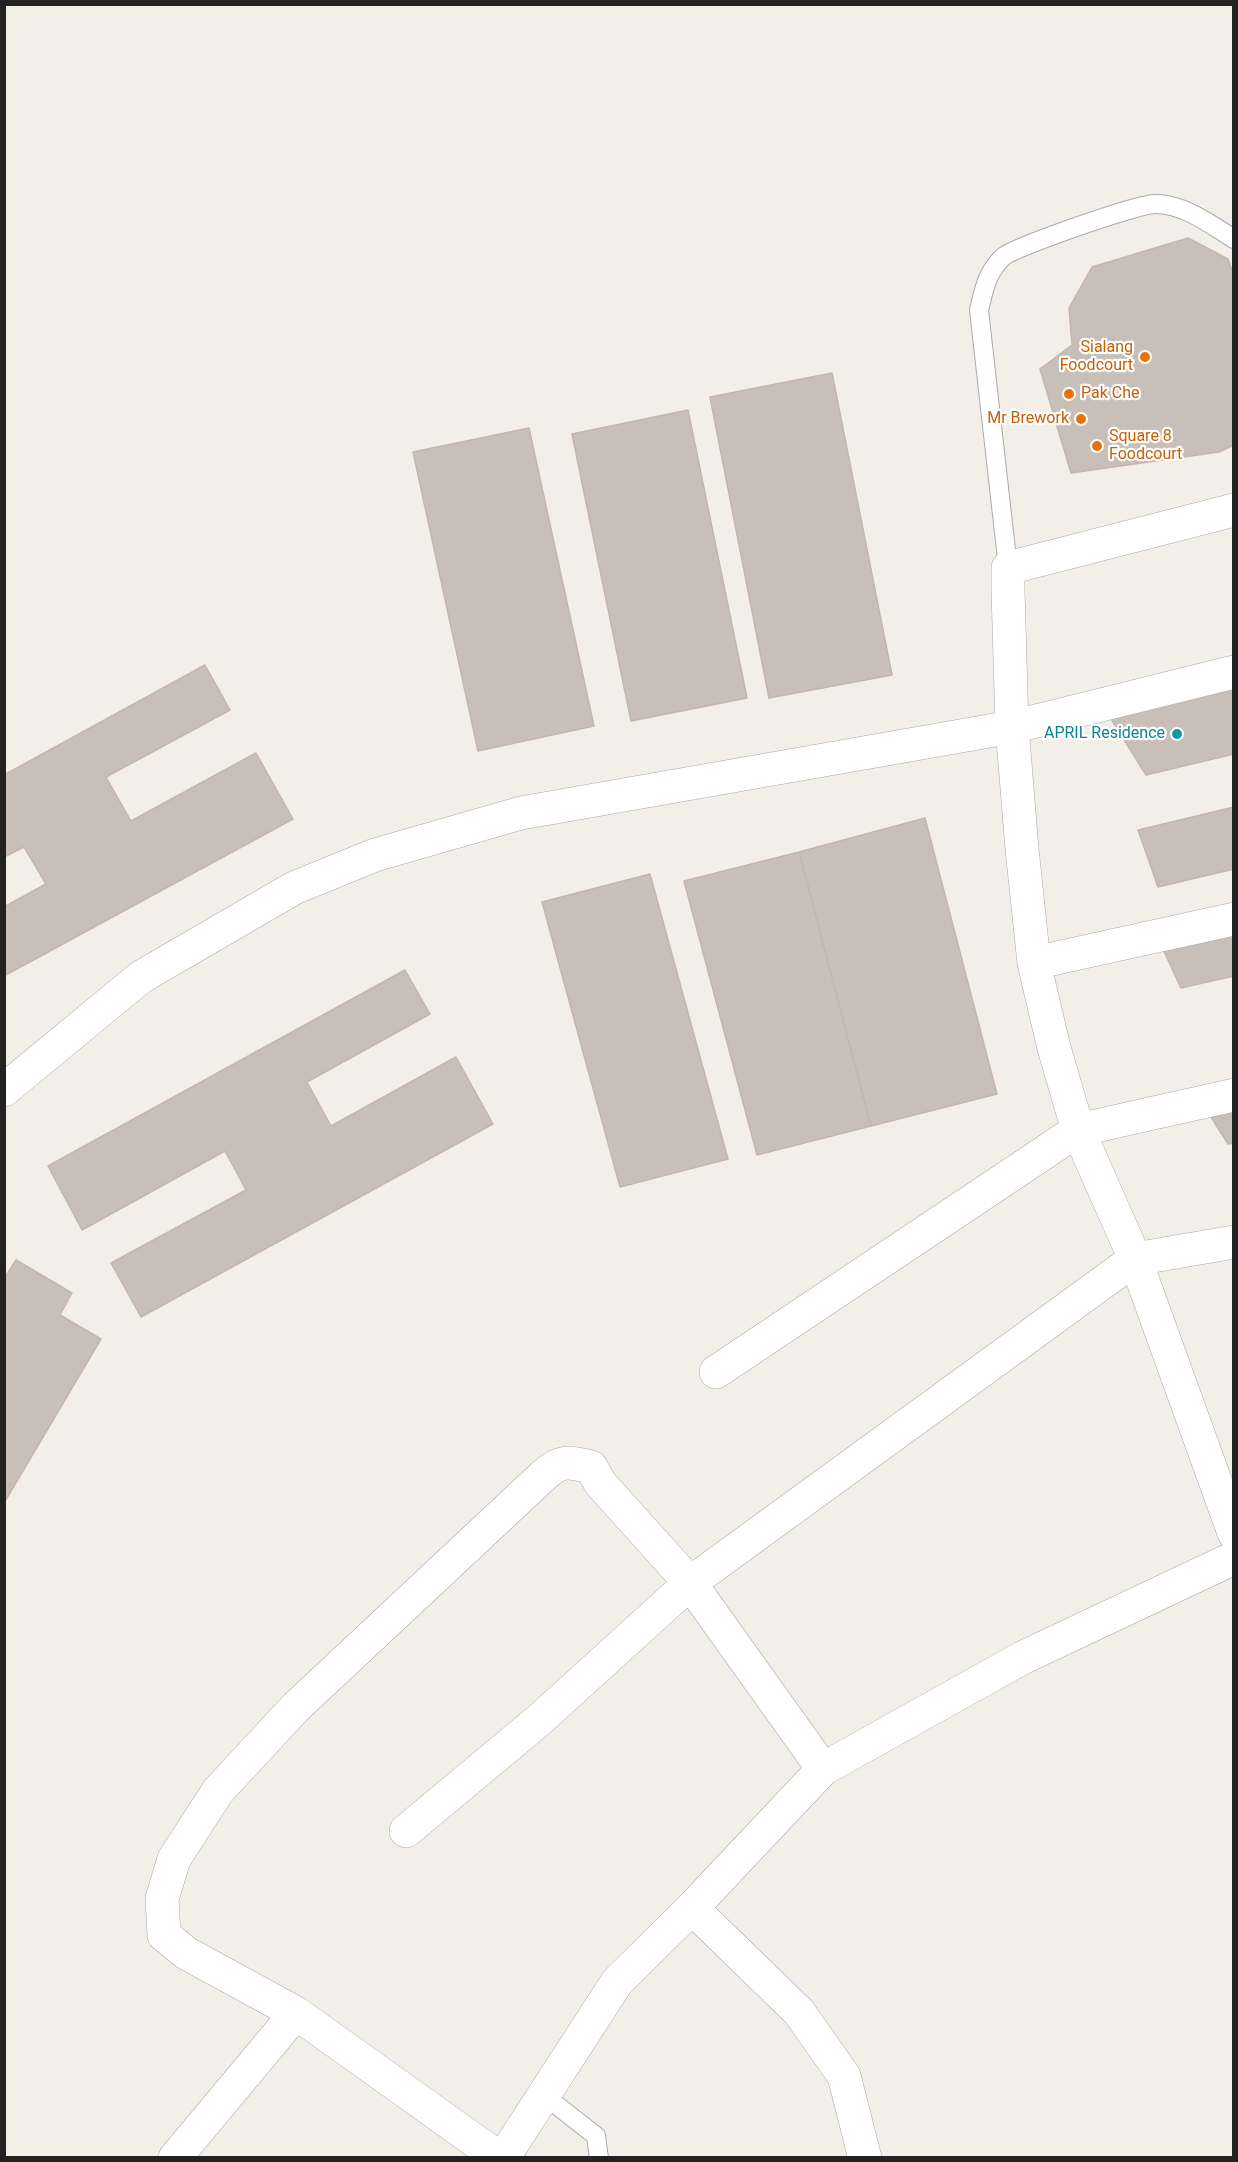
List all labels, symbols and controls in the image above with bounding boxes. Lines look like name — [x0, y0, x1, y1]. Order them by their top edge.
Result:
place label: Sialang Foodcourt — [1060, 338, 1133, 376]
marker: Sialang Foodcourt — [1138, 350, 1152, 364]
place label: Pak Che — [1081, 384, 1140, 404]
marker: Pak Che — [1062, 387, 1076, 401]
place label: Mr Brework — [987, 409, 1069, 429]
marker: Mr Brework — [1074, 412, 1088, 426]
place label: Square 8 Foodcourt — [1109, 427, 1182, 465]
marker: Square 8 Foodcourt — [1090, 439, 1104, 453]
place label: APRIL Residence — [1044, 724, 1165, 744]
marker: APRIL Residence — [1170, 727, 1184, 741]

